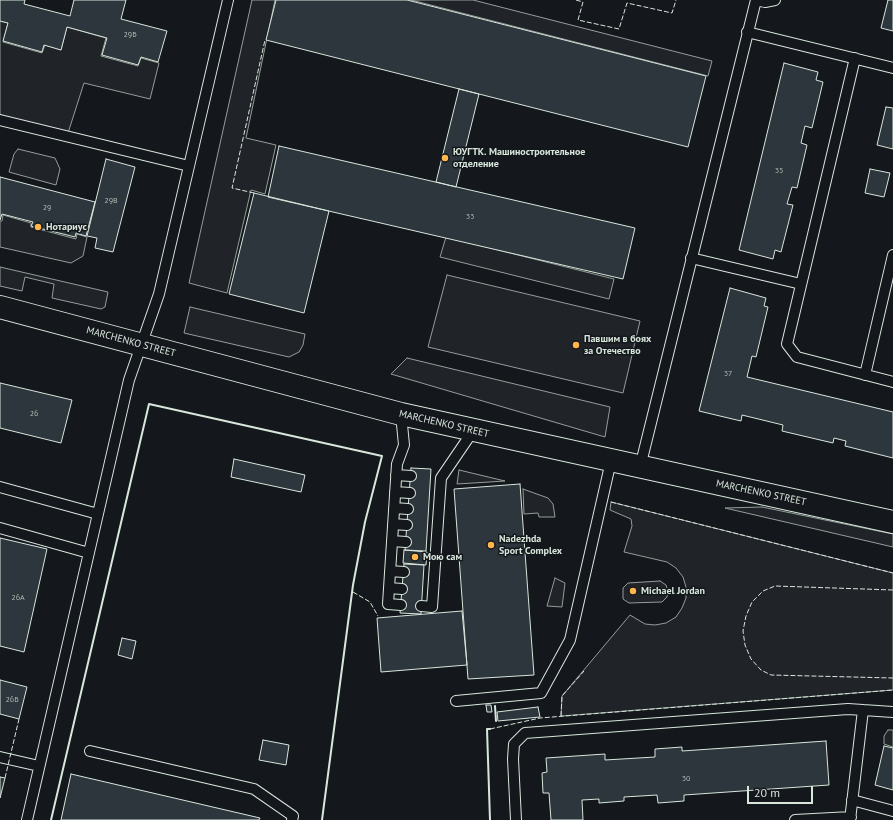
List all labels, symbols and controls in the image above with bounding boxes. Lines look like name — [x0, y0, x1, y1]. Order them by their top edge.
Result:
house number: 29Б — [123, 30, 137, 40]
place label: ЮУГТК. Машиностроительное отделение — [453, 146, 585, 170]
marker: ЮУГТК. Машиностроительное отделение — [440, 153, 450, 163]
house number: 35 — [775, 166, 783, 176]
house number: 29В — [104, 196, 118, 206]
house number: 29 — [43, 203, 51, 213]
house number: 33 — [466, 212, 474, 222]
place label: Нотариус — [46, 221, 87, 233]
marker: Нотариус — [33, 222, 43, 232]
street label: MARCHENKO STREET — [85, 324, 177, 360]
place label: Павшим в боях за Отечество — [584, 333, 651, 356]
marker: Павшим в боях за Отечество — [571, 340, 581, 350]
house number: 37 — [724, 369, 732, 379]
street label: MARCHENKO STREET — [398, 408, 490, 440]
house number: 26 — [30, 409, 38, 419]
street label: MARCHENKO STREET — [715, 478, 807, 508]
place label: Nadezhda Sport Complex — [499, 533, 562, 556]
marker: Nadezhda Sport Complex — [486, 540, 496, 550]
place label: Мою сам — [423, 551, 462, 563]
marker: Мою сам — [410, 552, 420, 562]
place label: Michael Jordan — [641, 585, 705, 597]
marker: Michael Jordan — [628, 586, 638, 596]
house number: 26А — [11, 593, 25, 603]
house number: 26Б — [5, 695, 19, 705]
house number: 30 — [682, 774, 690, 784]
scale bar — [749, 778, 815, 804]
text: 20 m — [754, 785, 780, 800]

